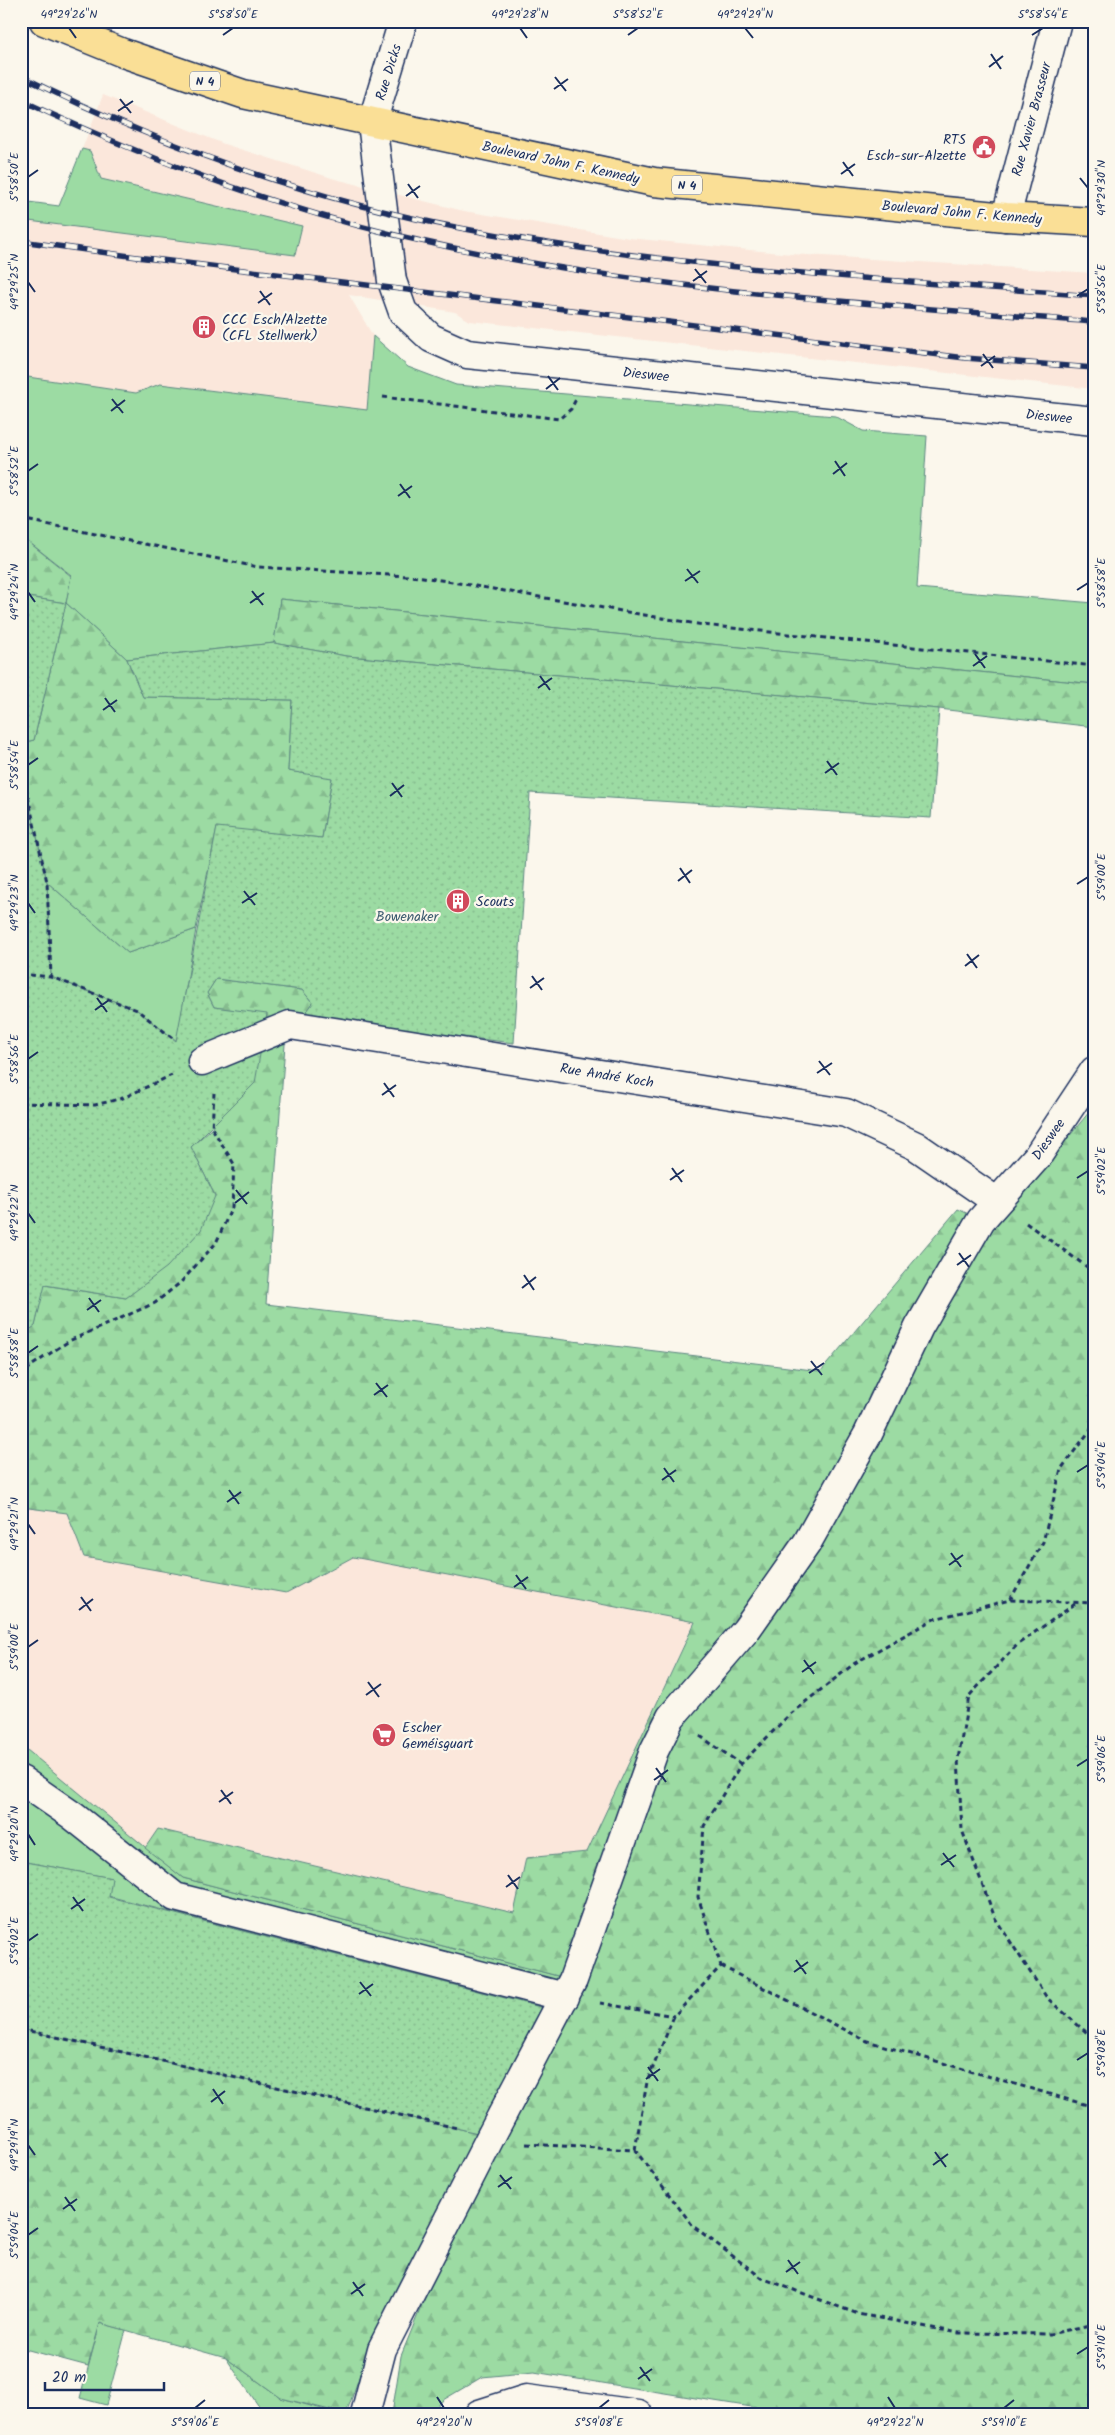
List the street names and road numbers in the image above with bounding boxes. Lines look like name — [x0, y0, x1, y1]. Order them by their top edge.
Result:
street label: Rue Dicks — [370, 41, 408, 103]
street label: Rue Xavier Brasseur — [1006, 58, 1058, 179]
road number: N 4 — [190, 72, 220, 90]
street label: Boulevard John F. Kennedy — [480, 136, 642, 191]
road number: N 4 — [672, 176, 702, 194]
street label: Boulevard John F. Kennedy — [881, 195, 1043, 231]
street label: Dieswee — [622, 362, 671, 388]
street label: Dieswee — [1025, 404, 1074, 430]
street label: Rue André Koch — [558, 1058, 655, 1094]
street label: Dieswee — [1026, 1114, 1072, 1165]

